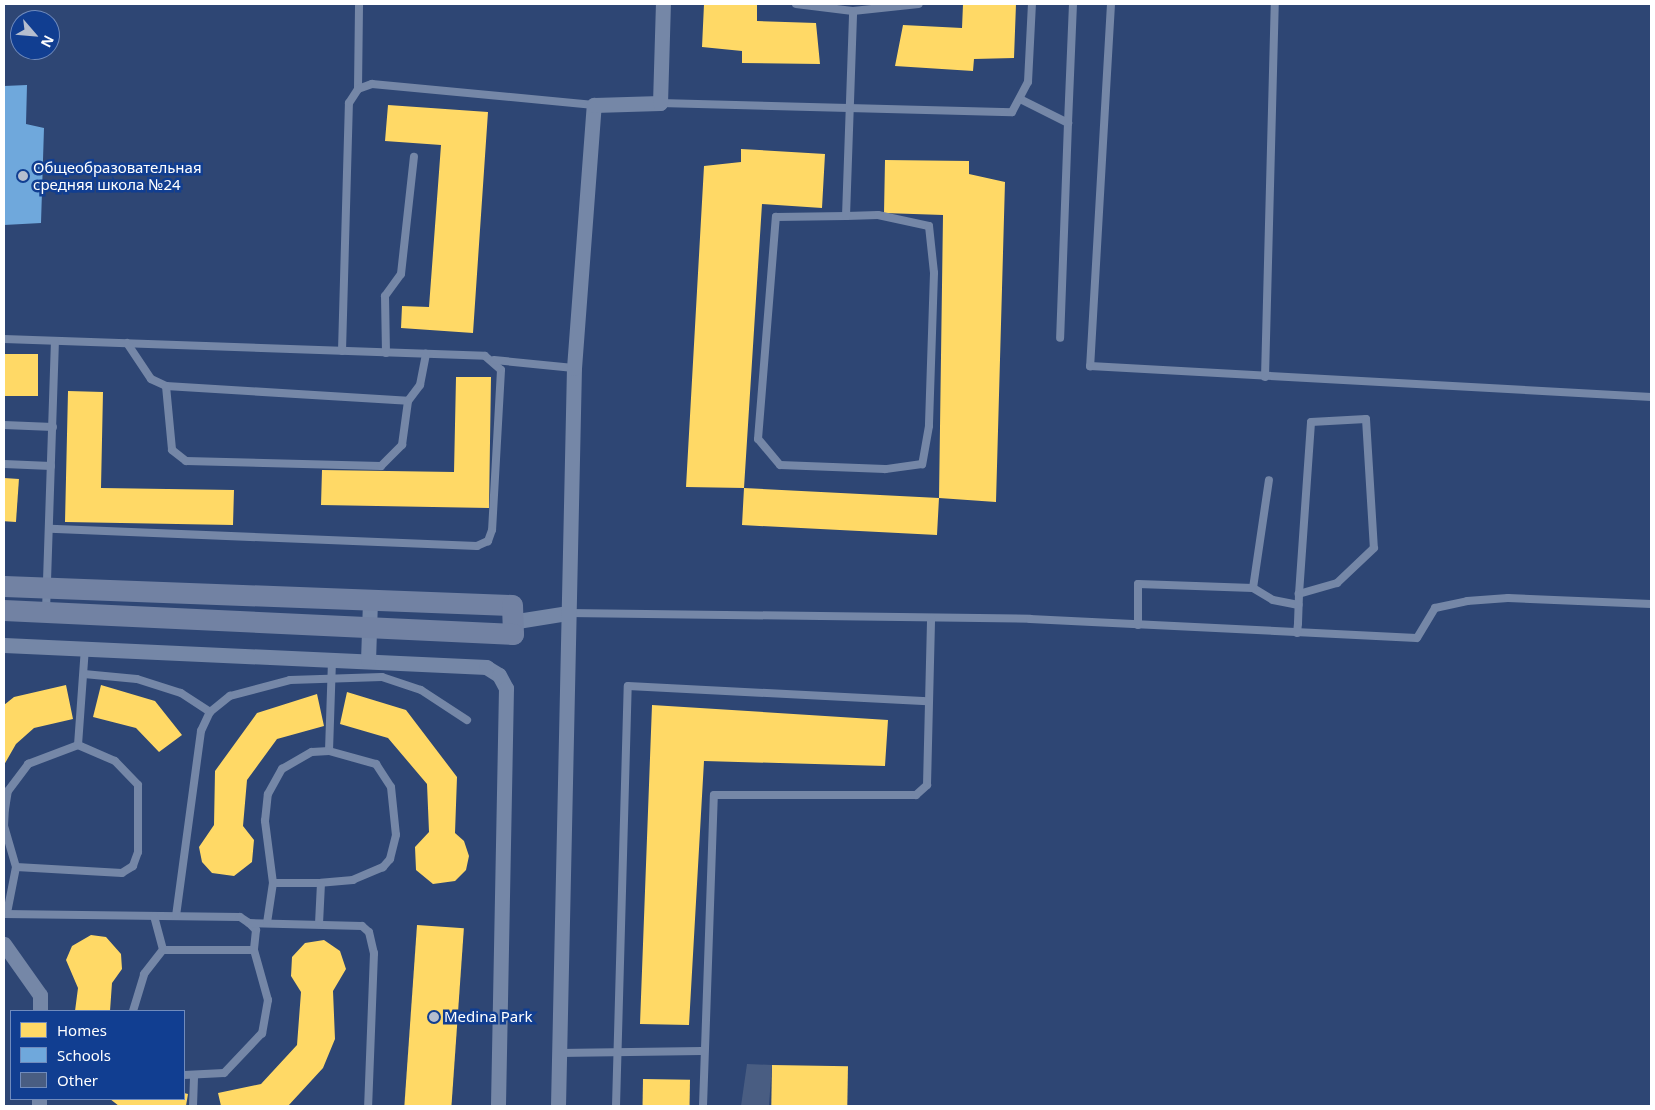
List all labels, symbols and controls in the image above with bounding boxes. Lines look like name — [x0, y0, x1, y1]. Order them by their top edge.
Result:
north arrow — [10, 10, 60, 60]
text: N — [37, 32, 59, 51]
place label: Общеобразовательная средняя школа №24 — [33, 158, 202, 193]
marker: Общеобразовательная средняя школа №24 — [17, 170, 29, 182]
place label: Medina Park — [444, 1008, 532, 1026]
legend — [10, 1010, 185, 1100]
marker: Medina Park — [428, 1011, 440, 1023]
text: Homes — [57, 1020, 107, 1040]
text: Schools — [57, 1045, 111, 1065]
text: Other — [57, 1070, 98, 1090]

